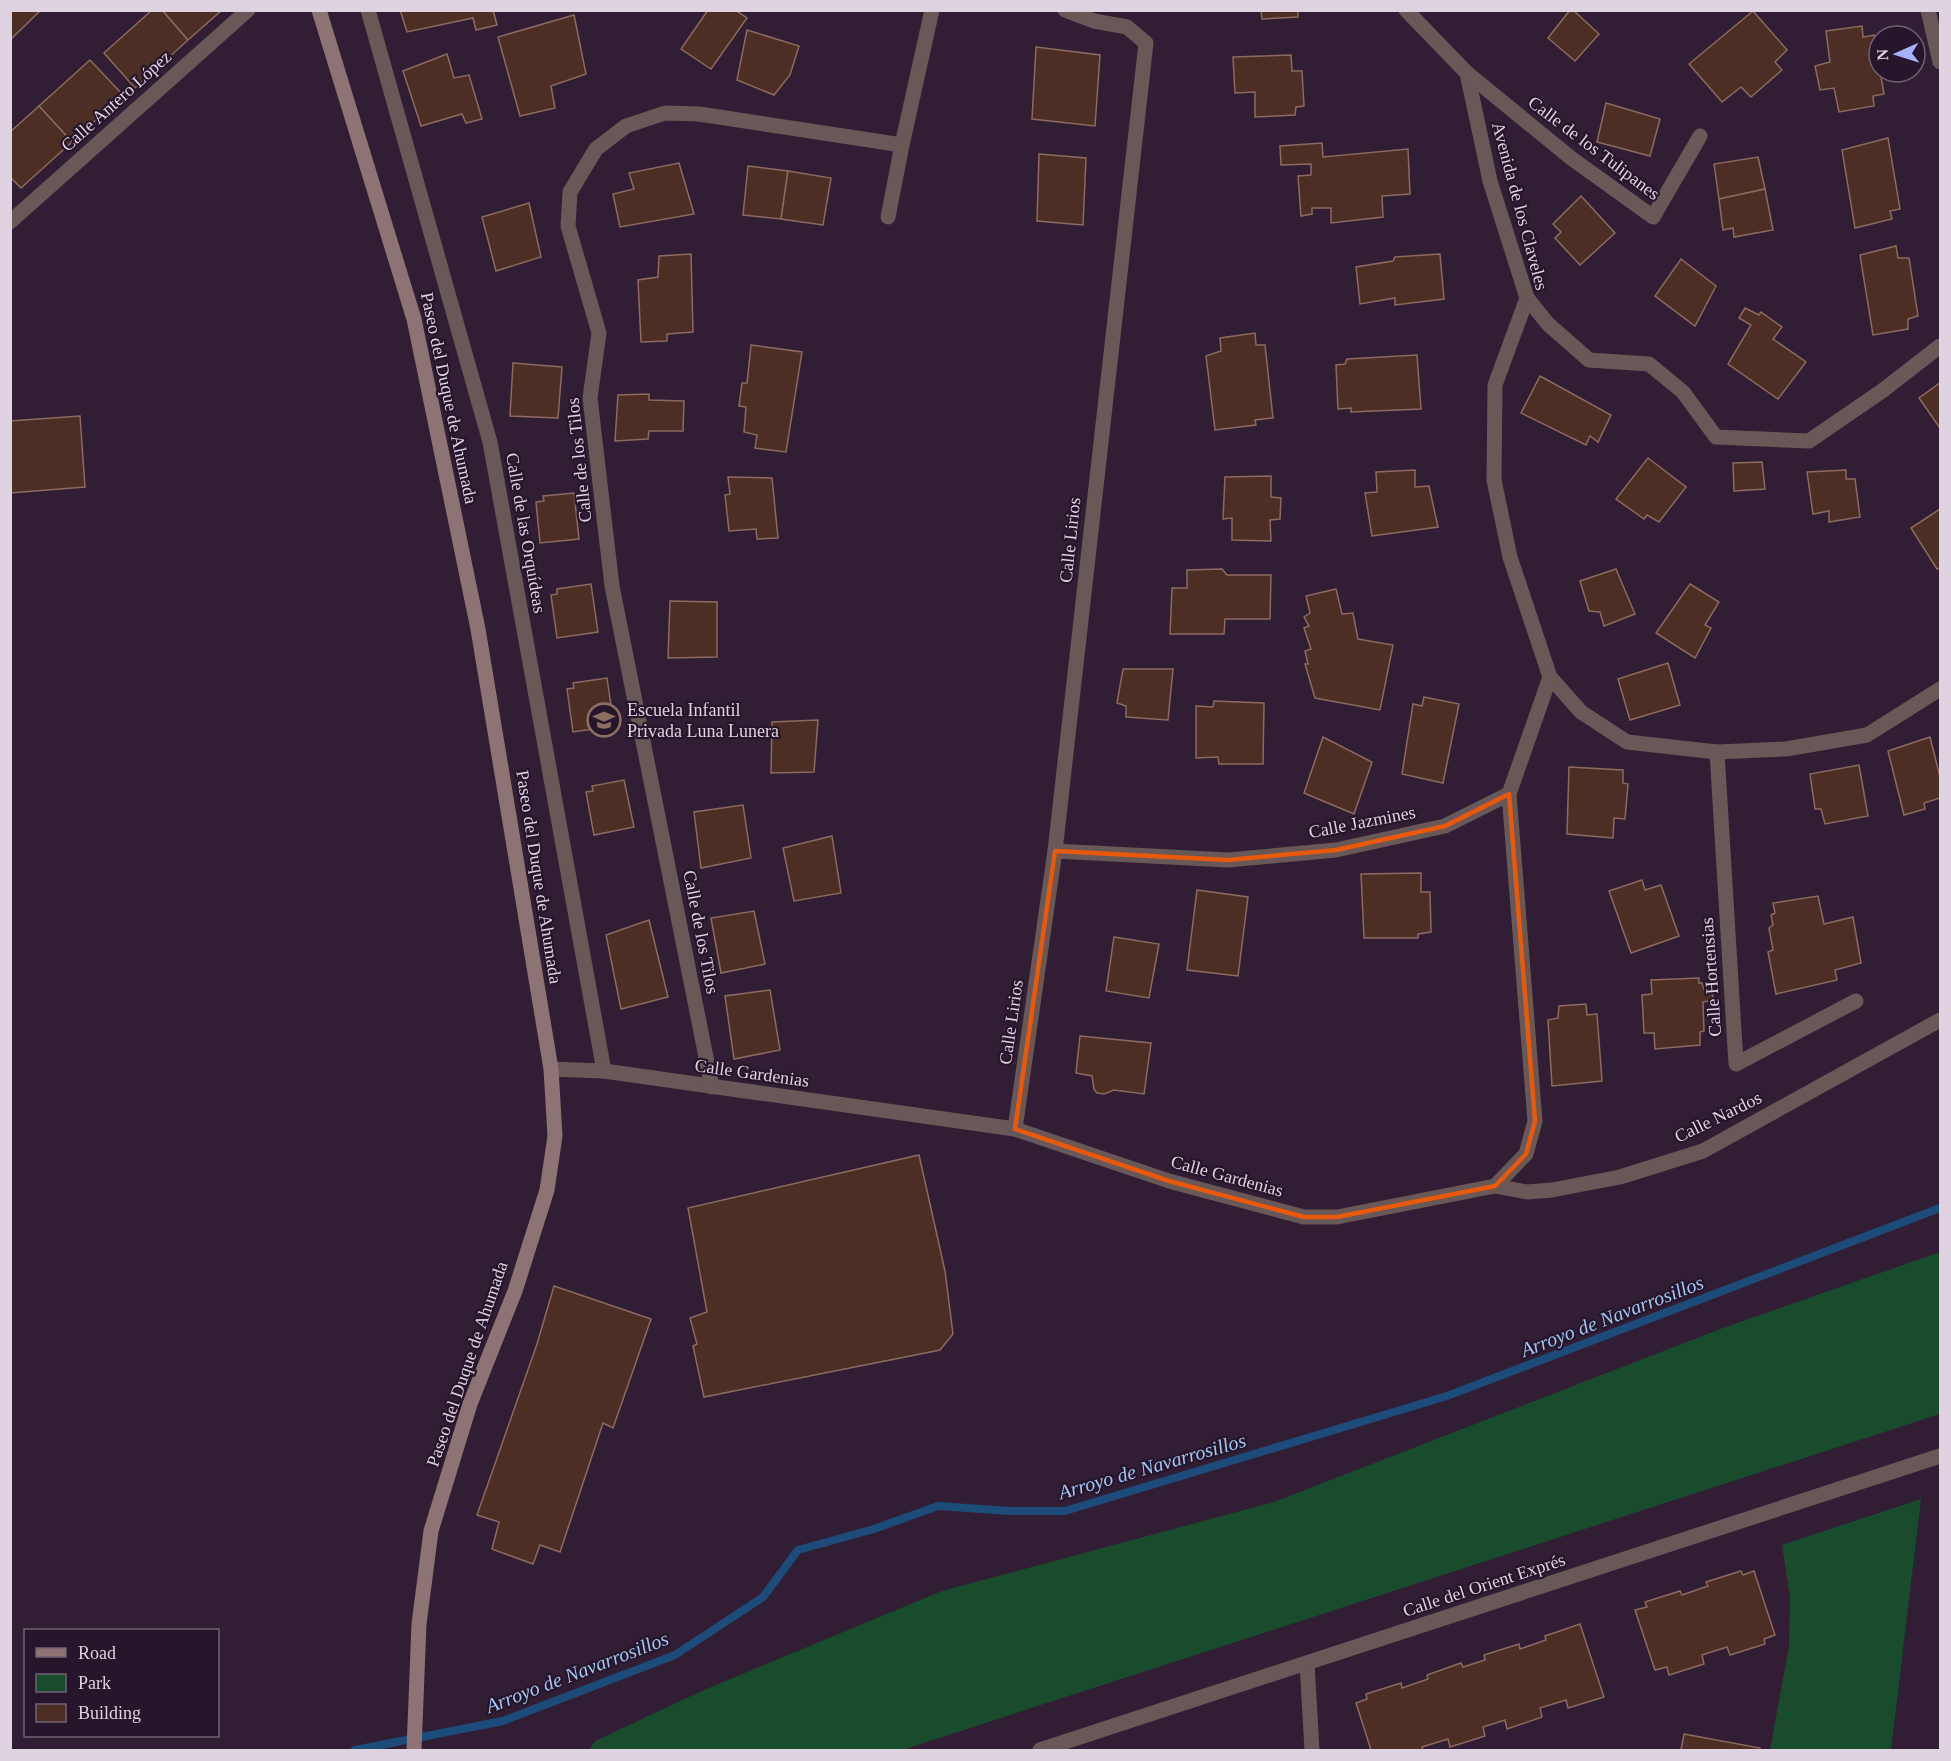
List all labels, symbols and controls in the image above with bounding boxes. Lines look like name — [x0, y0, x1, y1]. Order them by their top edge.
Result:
north arrow — [1867, 24, 1927, 84]
street label: Calle Antero López — [57, 46, 175, 156]
text: N — [1874, 48, 1891, 61]
street label: Calle de los Tulipanes — [1524, 92, 1664, 204]
street label: Avenida de los Claveles — [1488, 120, 1552, 292]
street label: Paseo del Duque de Ahumada — [417, 290, 481, 506]
street label: Calle de los Tilos — [562, 397, 596, 523]
street label: Calle de las Orquídeas — [502, 451, 550, 615]
street label: Calle Lirios — [1056, 496, 1084, 584]
place label: Escuela Infantil Privada Luna Lunera — [627, 700, 779, 741]
school or university icon: Escuela Infantil Privada Luna Lunera — [586, 702, 622, 738]
street label: Paseo del Duque de Ahumada — [512, 769, 566, 985]
street label: Calle Jazmines — [1307, 802, 1417, 842]
street label: Calle de los Tilos — [679, 868, 723, 996]
street label: Calle Hortensias — [1697, 917, 1725, 1037]
street label: Calle Lirios — [995, 978, 1027, 1066]
street label: Calle Gardenias — [693, 1055, 811, 1091]
street label: Calle Nardos — [1671, 1087, 1765, 1147]
street label: Calle Gardenias — [1169, 1151, 1285, 1201]
street label: Paseo del Duque de Ahumada — [422, 1259, 512, 1469]
water label: Arroyo de Navarrosillos — [1516, 1271, 1707, 1363]
water label: Arroyo de Navarrosillos — [1054, 1429, 1249, 1505]
street label: Calle del Orient Exprés — [1400, 1549, 1568, 1621]
water label: Arroyo de Navarrosillos — [481, 1627, 672, 1719]
legend — [24, 1629, 219, 1737]
text: Road — [78, 1643, 116, 1663]
text: Park — [78, 1673, 111, 1693]
text: Building — [78, 1703, 141, 1723]

